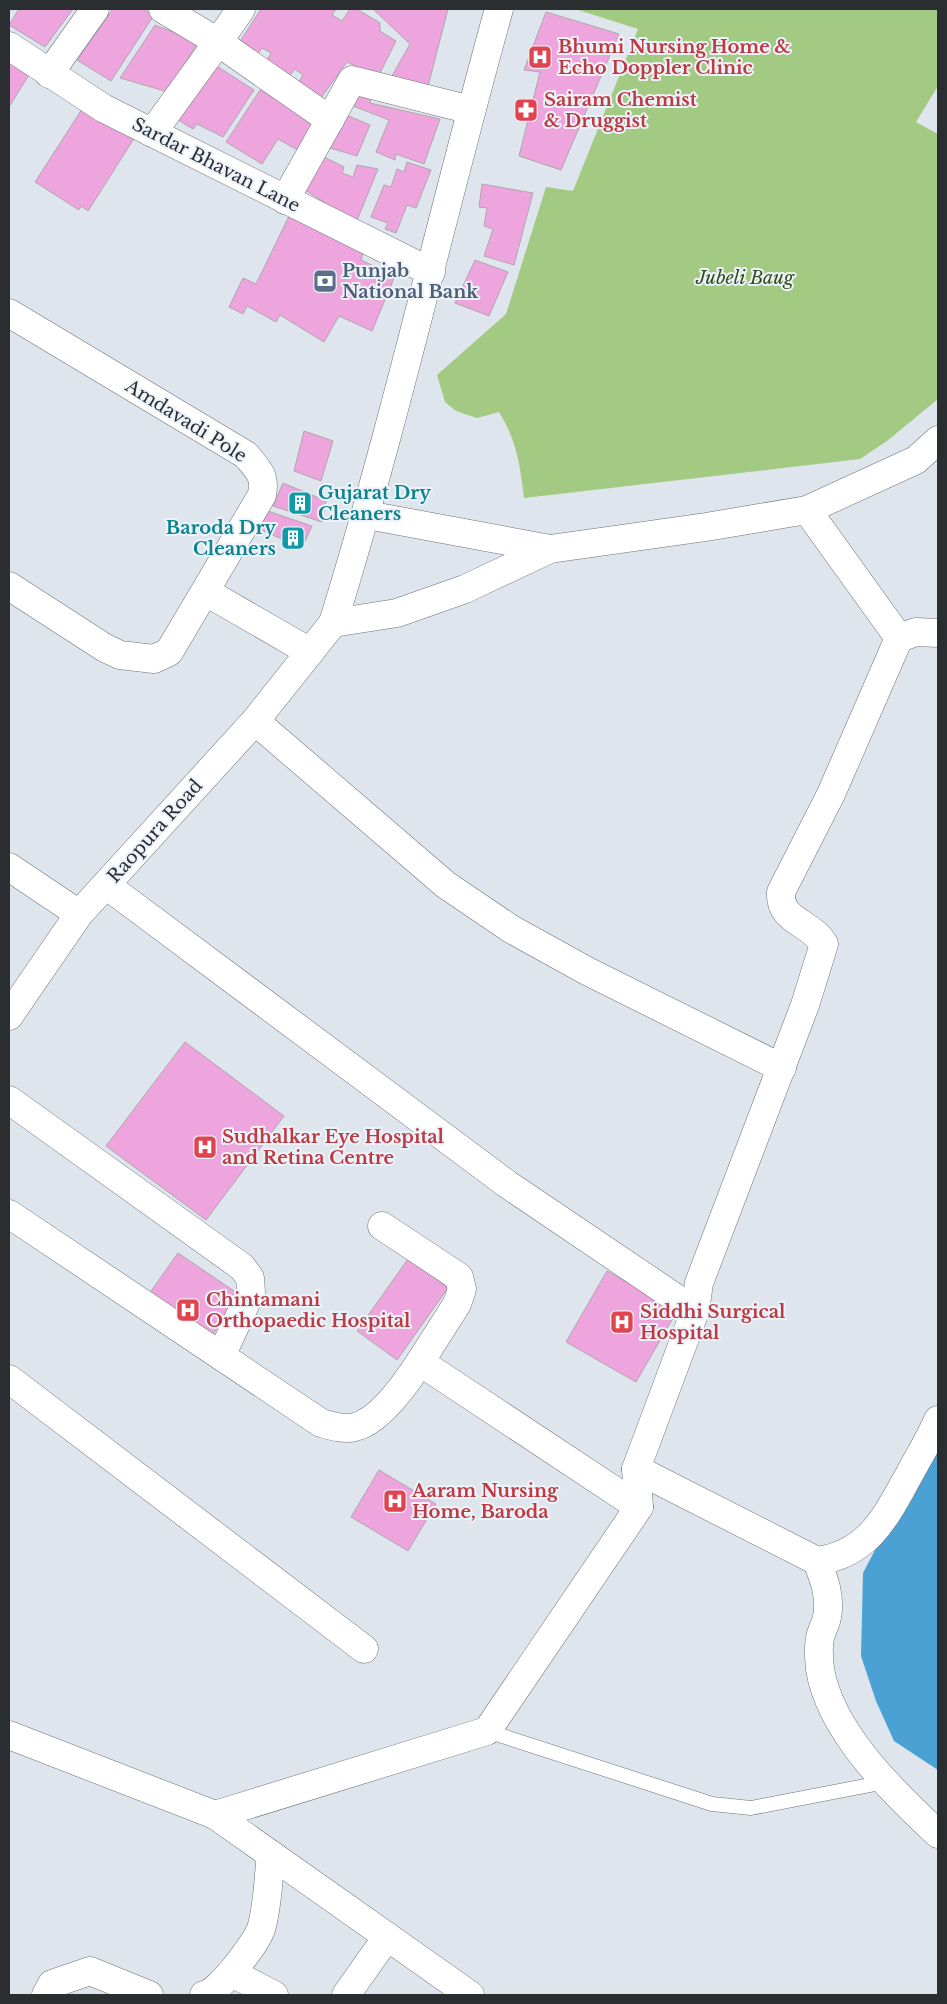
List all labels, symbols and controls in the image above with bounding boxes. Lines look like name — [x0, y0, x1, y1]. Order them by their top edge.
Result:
place label: Bhumi Nursing Home & Echo Doppler Clinic — [558, 36, 791, 79]
hospital icon: Bhumi Nursing Home & Echo Doppler Clinic — [527, 44, 553, 70]
place label: Sairam Chemist & Druggist — [544, 89, 697, 132]
pharmacy icon: Sairam Chemist & Druggist — [513, 97, 539, 123]
street label: Sardar Bhavan Lane — [128, 113, 304, 217]
place label: Punjab National Bank — [342, 260, 479, 303]
park label: Jubeli Baug — [695, 267, 795, 289]
bank icon: Punjab National Bank — [312, 268, 338, 294]
street label: Amdavadi Pole — [120, 374, 251, 467]
place label: Gujarat Dry Cleaners — [318, 482, 431, 525]
building icon: Gujarat Dry Cleaners — [287, 490, 313, 516]
place label: Baroda Dry Cleaners — [166, 517, 276, 560]
building icon: Baroda Dry Cleaners — [280, 525, 306, 551]
street label: Raopura Road — [103, 775, 207, 887]
place label: Sudhalkar Eye Hospital and Retina Centre — [222, 1126, 445, 1169]
hospital icon: Sudhalkar Eye Hospital and Retina Centre — [192, 1134, 218, 1160]
place label: Chintamani Orthopaedic Hospital — [206, 1289, 411, 1332]
hospital icon: Chintamani Orthopaedic Hospital — [175, 1297, 201, 1323]
place label: Siddhi Surgical Hospital — [640, 1301, 786, 1344]
hospital icon: Siddhi Surgical Hospital — [609, 1309, 635, 1335]
place label: Aaram Nursing Home, Baroda — [411, 1480, 559, 1523]
hospital icon: Aaram Nursing Home, Baroda — [382, 1488, 408, 1514]

